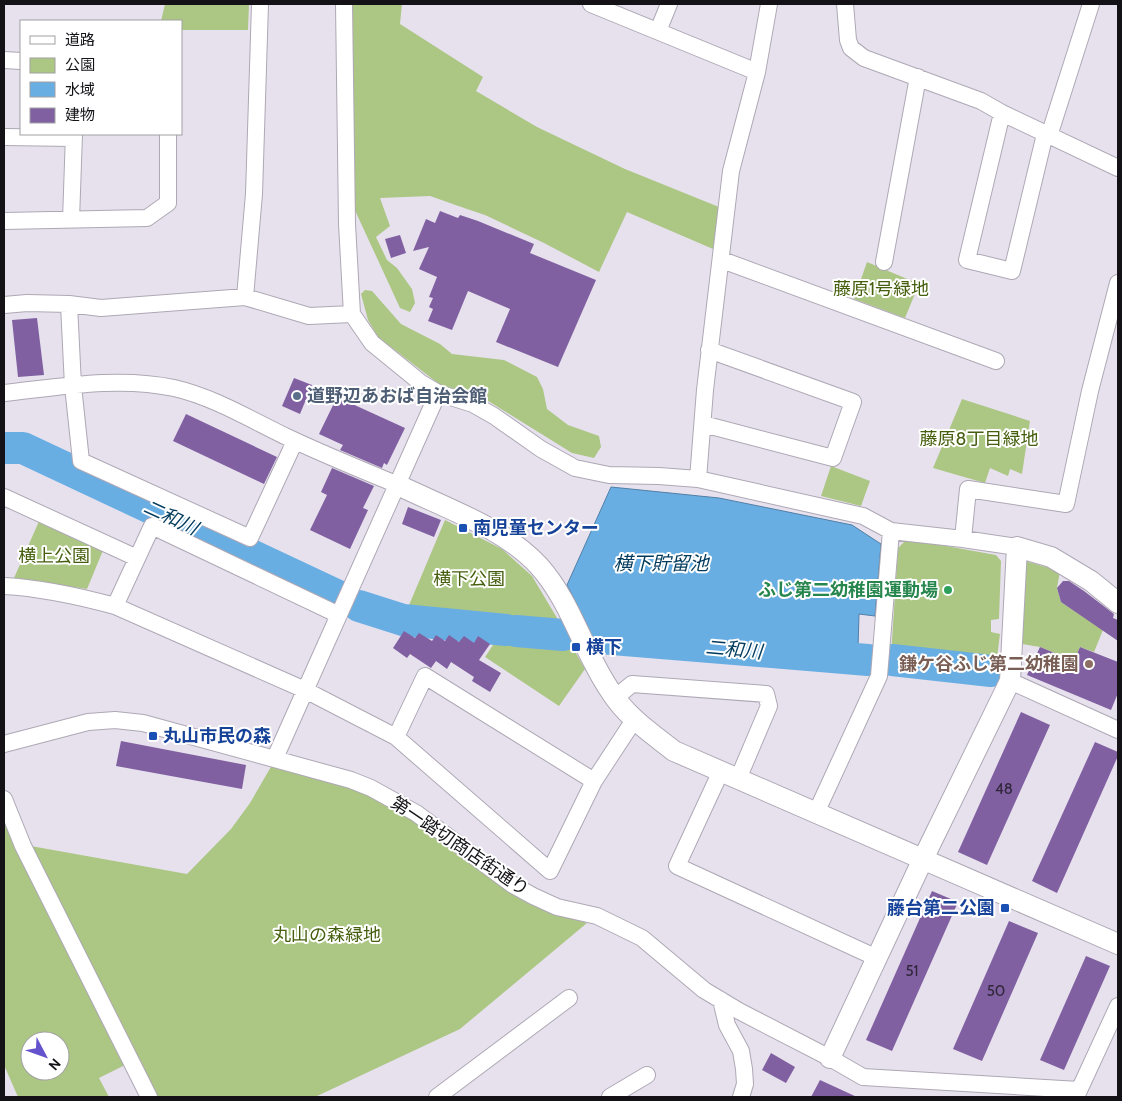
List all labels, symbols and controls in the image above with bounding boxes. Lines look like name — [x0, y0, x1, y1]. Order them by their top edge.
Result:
legend — [20, 20, 182, 135]
text: 道路 — [65, 31, 95, 49]
text: 公園 — [65, 56, 95, 74]
text: 水域 — [65, 81, 95, 99]
text: 建物 — [65, 106, 95, 124]
park label: 藤原1号緑地 — [833, 278, 929, 300]
place label: 道野辺あおば自治会館 — [307, 385, 487, 407]
marker: 道野辺あおば自治会館 — [291, 390, 303, 402]
park label: 藤原8丁目緑地 — [920, 428, 1038, 450]
water label: 二和川 — [140, 495, 203, 541]
place label: 南児童センター — [473, 517, 599, 539]
marker: 南児童センター — [457, 522, 469, 534]
park label: 横上公園 — [18, 545, 90, 567]
water label: 横下貯留池 — [613, 552, 710, 575]
park label: 横下公園 — [433, 568, 505, 590]
place label: ふじ第二幼稚園運動場 — [758, 579, 938, 601]
marker: ふじ第二幼稚園運動場 — [942, 584, 954, 596]
place label: 横下 — [586, 636, 622, 658]
water label: 二和川 — [705, 636, 765, 664]
marker: 横下 — [570, 641, 582, 653]
place label: 鎌ケ谷ふじ第二幼稚園 — [899, 653, 1079, 675]
marker: 鎌ケ谷ふじ第二幼稚園 — [1083, 658, 1095, 670]
place label: 丸山市民の森 — [163, 725, 271, 747]
marker: 丸山市民の森 — [147, 730, 159, 742]
house number: 48 — [995, 780, 1013, 798]
street label: 第一踏切商店街通り — [387, 792, 533, 900]
place label: 藤台第二公園 — [887, 897, 995, 919]
marker: 藤台第二公園 — [999, 902, 1011, 914]
park label: 丸山の森緑地 — [273, 924, 381, 946]
house number: 51 — [905, 962, 919, 980]
house number: 50 — [987, 982, 1005, 1000]
north arrow — [20, 1031, 70, 1081]
text: N — [45, 1055, 65, 1074]

